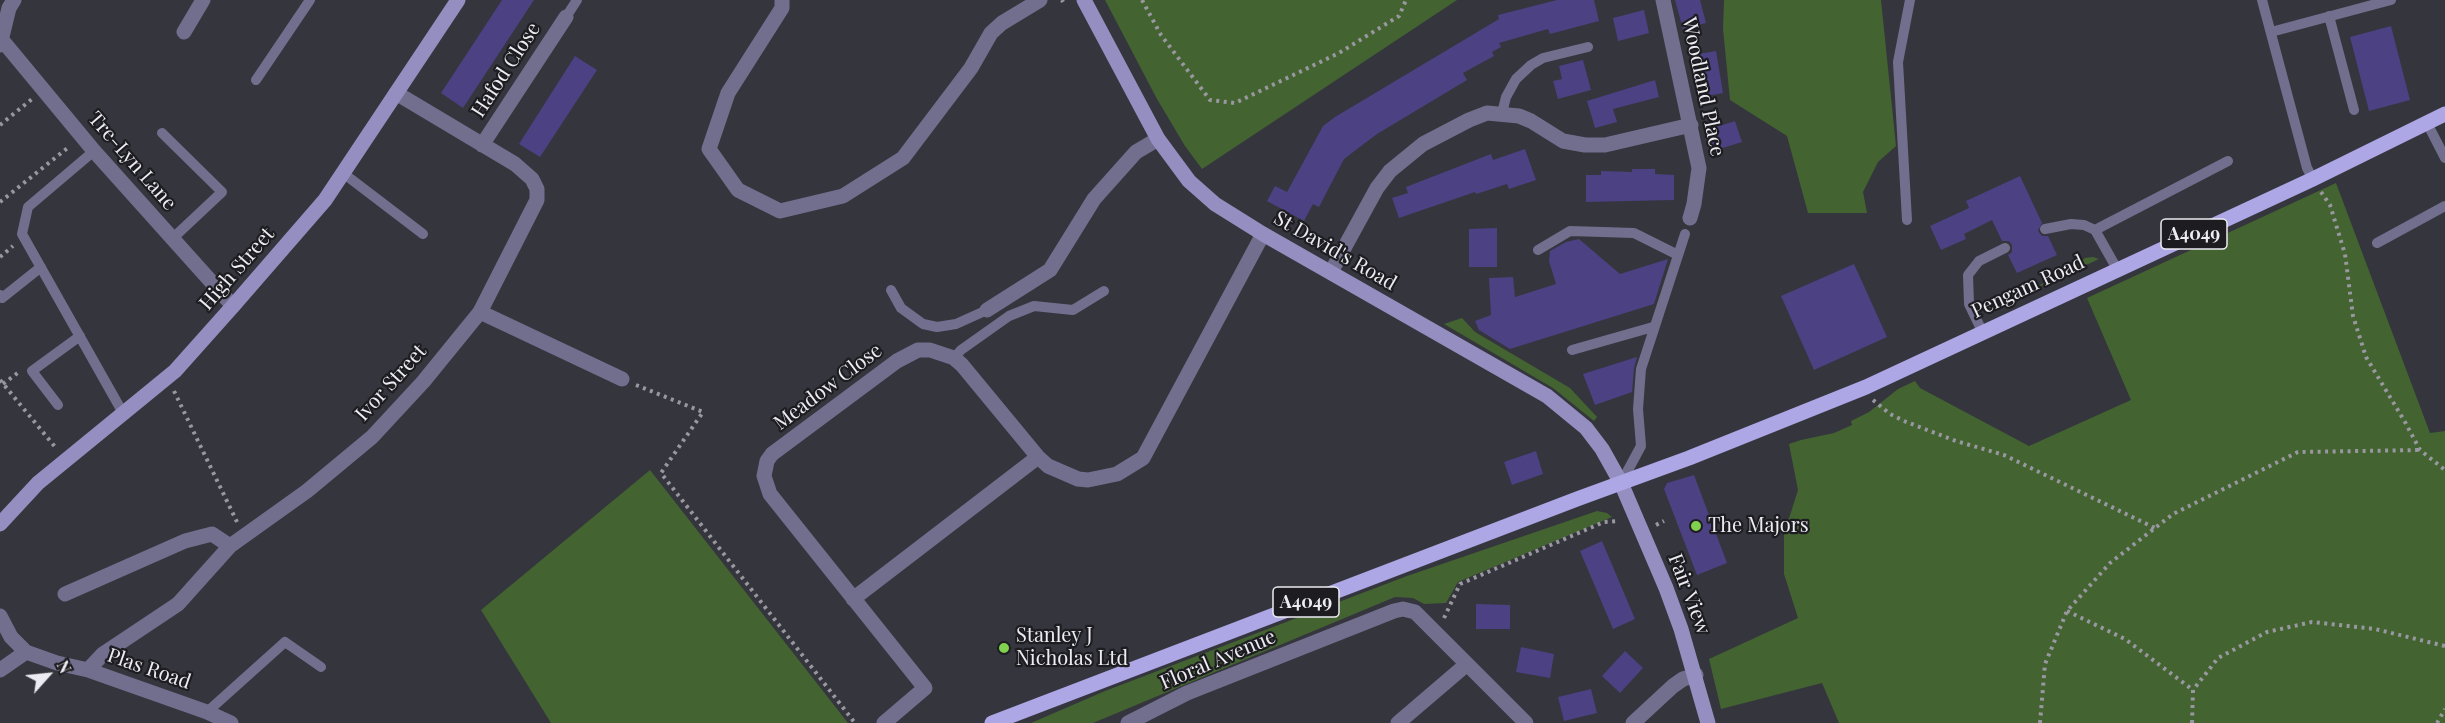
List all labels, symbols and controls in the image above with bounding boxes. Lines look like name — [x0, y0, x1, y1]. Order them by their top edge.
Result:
street label: Woodland Place — [1677, 15, 1729, 159]
street label: Hafod Close — [466, 18, 546, 122]
street label: Tre-Lyn Lane — [83, 107, 181, 215]
street label: St David's Road — [1269, 206, 1401, 296]
road number: A4049 — [2161, 219, 2227, 249]
street label: High Street — [194, 223, 280, 315]
street label: Pengam Road — [1968, 250, 2088, 324]
street label: Meadow Close — [769, 339, 887, 435]
street label: Ivor Street — [350, 340, 432, 426]
place label: The Majors — [1708, 514, 1809, 538]
marker: The Majors — [1689, 519, 1703, 533]
street label: Fair View — [1663, 550, 1715, 638]
road number: A4049 — [1273, 587, 1339, 617]
place label: Stanley J Nicholas Ltd — [1016, 624, 1128, 671]
street label: Floral Avenue — [1157, 625, 1279, 695]
marker: Stanley J Nicholas Ltd — [997, 641, 1011, 655]
street label: Plas Road — [104, 644, 194, 694]
north arrow — [18, 645, 78, 705]
text: N — [53, 657, 76, 677]

